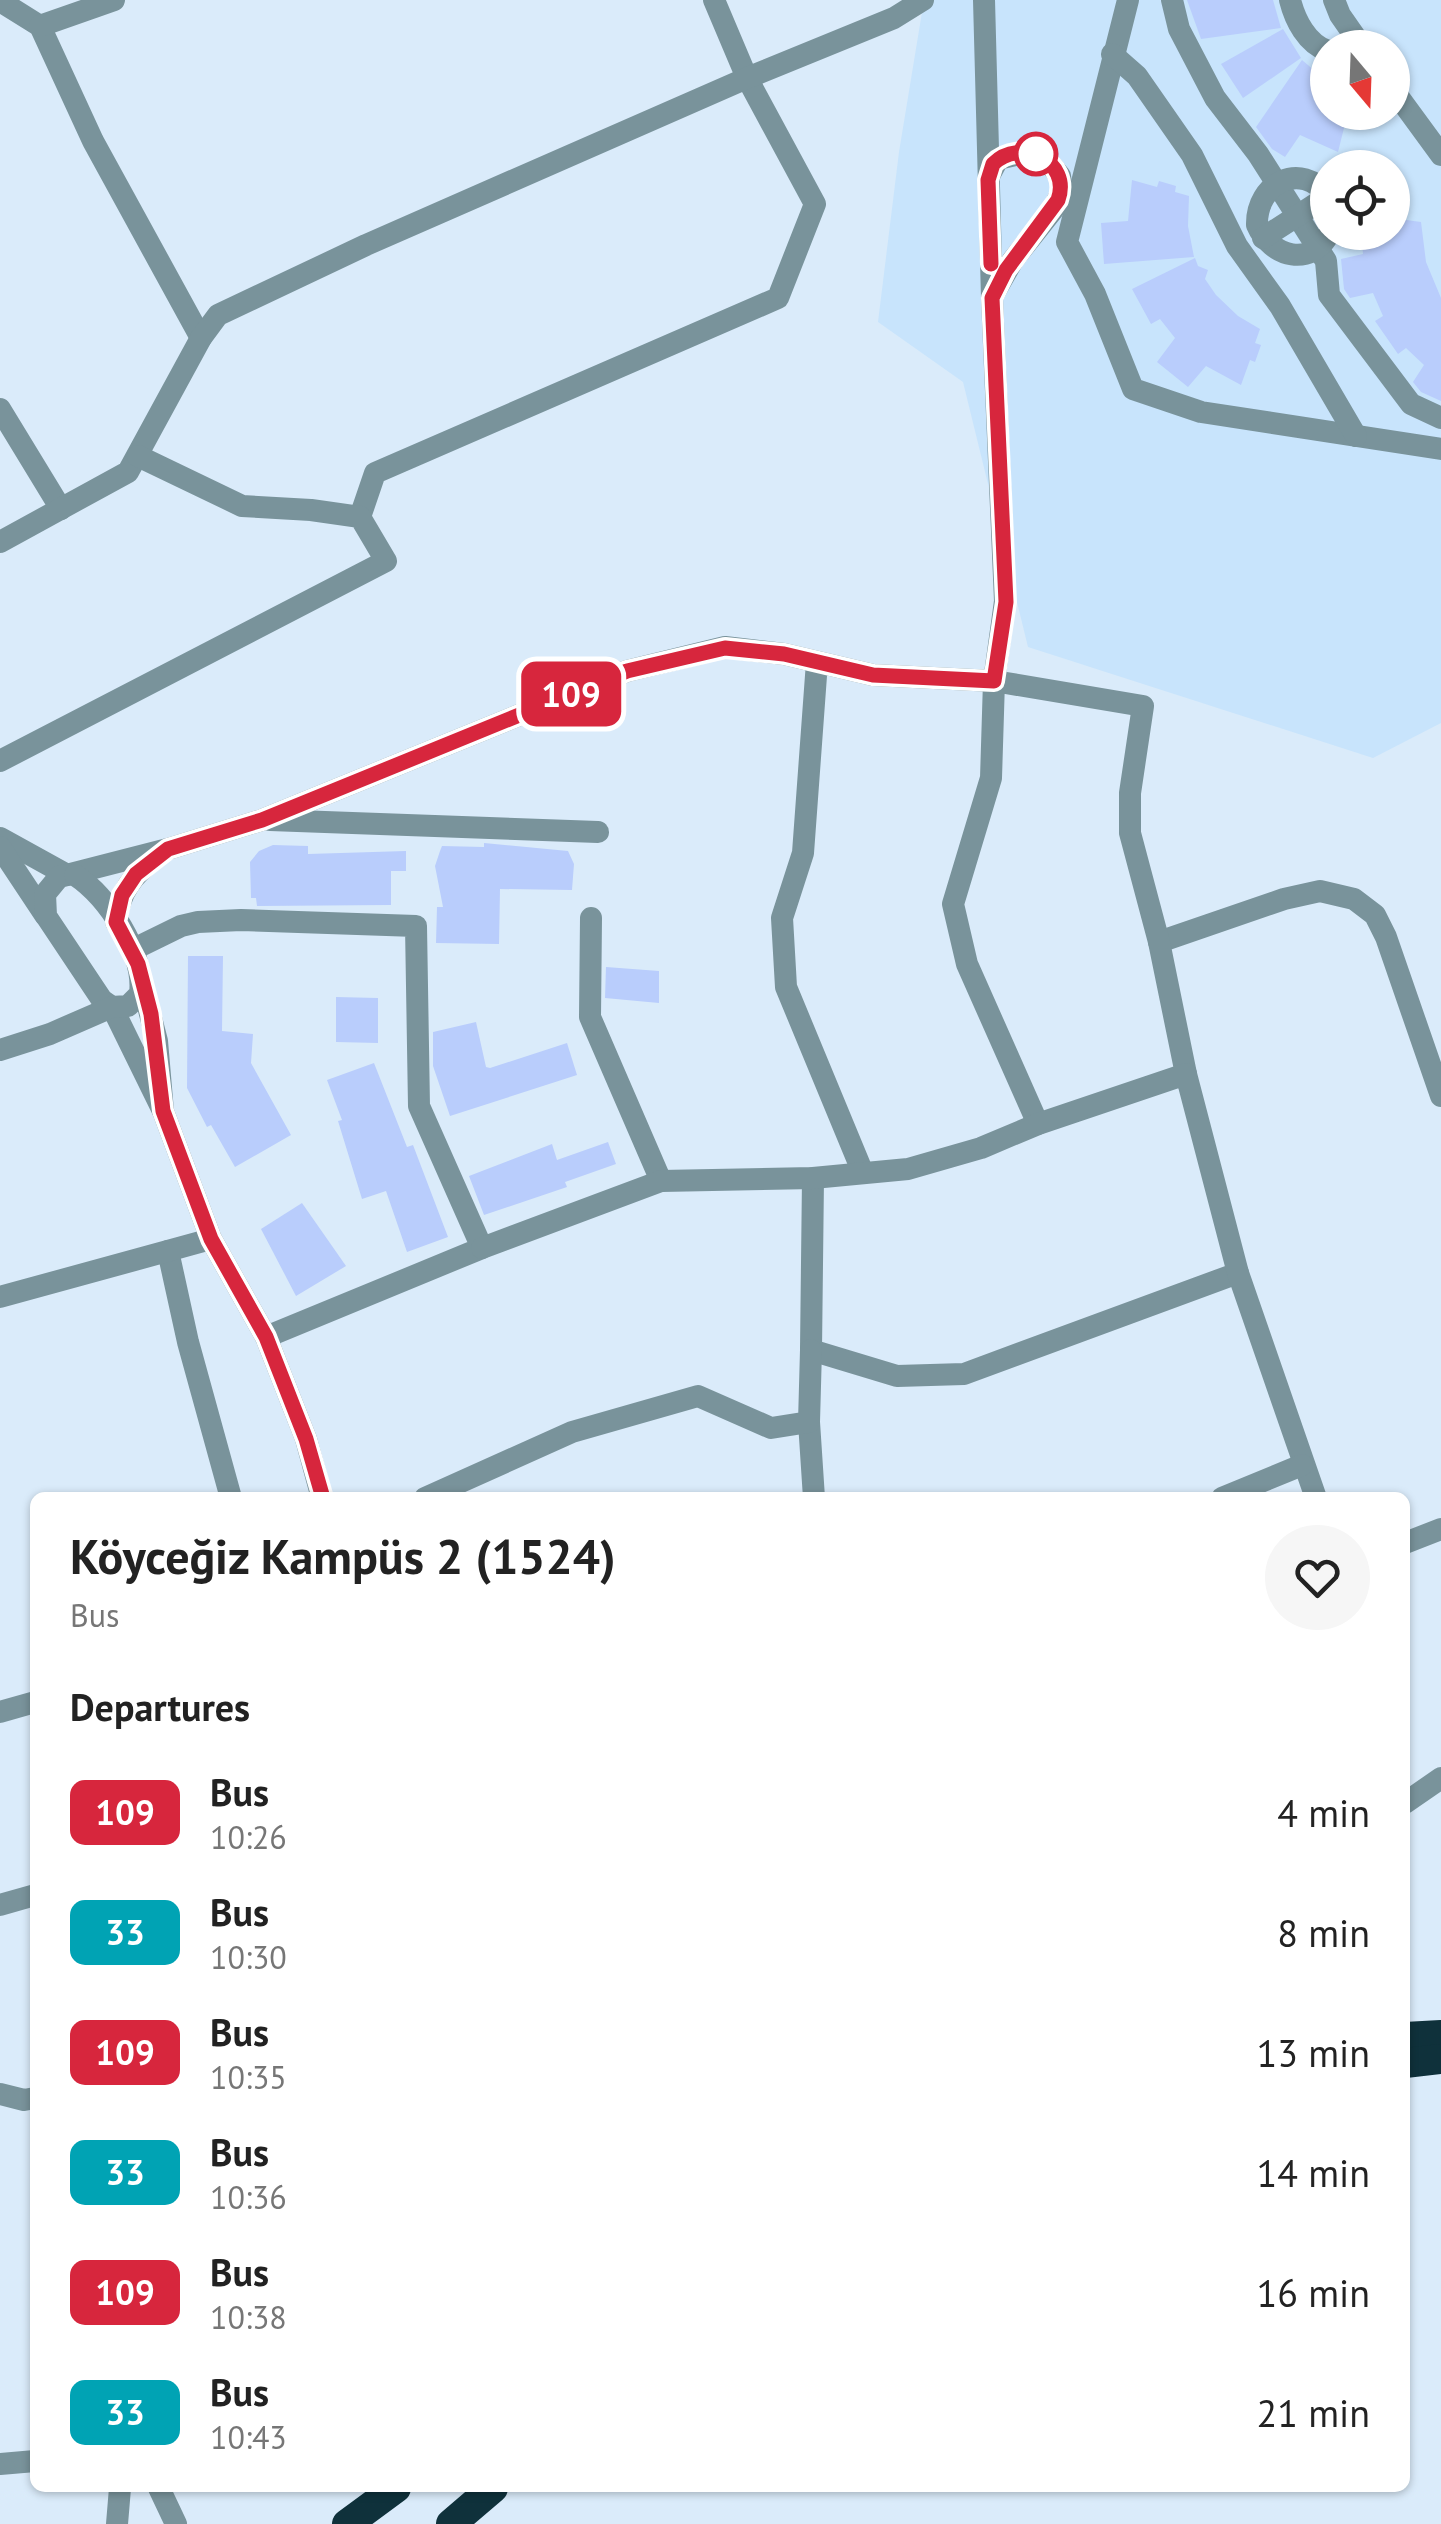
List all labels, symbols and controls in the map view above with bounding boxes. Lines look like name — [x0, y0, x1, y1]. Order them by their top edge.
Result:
north arrow — [1310, 30, 1410, 130]
map controls — [1310, 30, 1410, 250]
unlabelled marker — [1015, 133, 1057, 175]
button: locate — [1310, 150, 1410, 250]
line badge: 109 — [514, 662, 628, 726]
text: 109 — [541, 671, 601, 717]
text: Köyceğiz Kampüs 2 (1524) — [70, 1525, 616, 1587]
button: heart — [1265, 1525, 1370, 1630]
text: Bus — [70, 1594, 119, 1636]
text: Departures — [70, 1682, 250, 1731]
text: Bus — [210, 1767, 269, 1816]
text: 4 min — [1277, 1788, 1370, 1837]
text: 109 — [95, 1789, 155, 1835]
text: 10:26 — [210, 1816, 287, 1858]
text: Bus — [210, 1887, 269, 1936]
text: 8 min — [1277, 1908, 1370, 1957]
text: 33 — [105, 1909, 145, 1955]
text: 10:30 — [210, 1936, 287, 1978]
text: Bus — [210, 2007, 269, 2056]
text: 13 min — [1257, 2028, 1370, 2077]
text: 109 — [95, 2029, 155, 2075]
text: 10:35 — [210, 2056, 287, 2098]
text: Bus — [210, 2127, 269, 2176]
text: 14 min — [1257, 2148, 1370, 2197]
text: 33 — [105, 2149, 145, 2195]
text: 10:36 — [210, 2176, 287, 2218]
text: Bus — [210, 2247, 269, 2296]
text: 16 min — [1257, 2268, 1370, 2317]
text: 109 — [95, 2269, 155, 2315]
text: 10:38 — [210, 2296, 287, 2338]
text: Bus — [210, 2367, 269, 2416]
text: 21 min — [1257, 2388, 1370, 2437]
text: 33 — [105, 2389, 145, 2435]
text: 10:43 — [210, 2416, 287, 2458]

